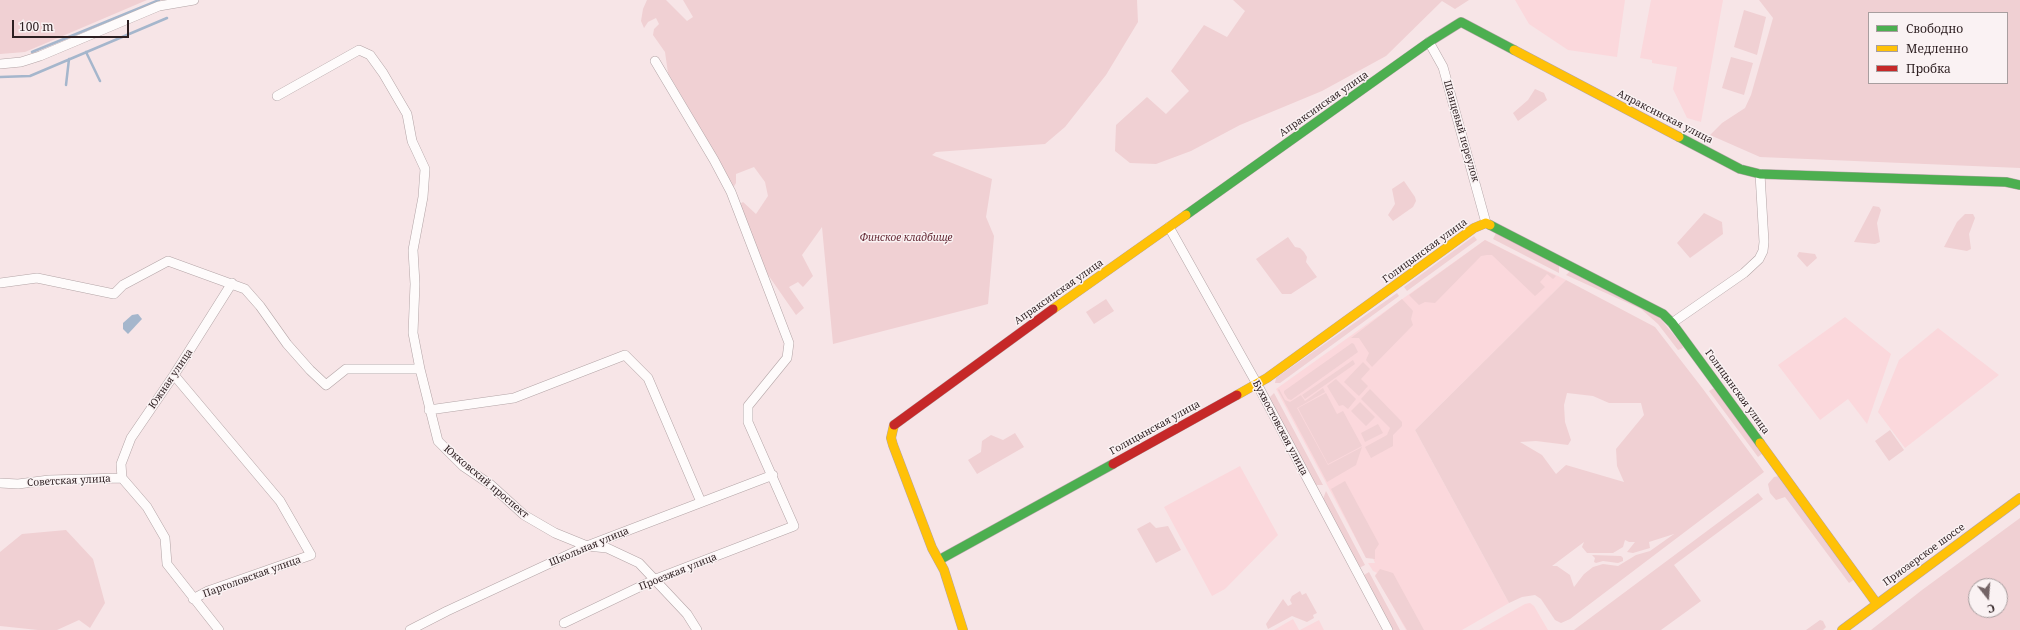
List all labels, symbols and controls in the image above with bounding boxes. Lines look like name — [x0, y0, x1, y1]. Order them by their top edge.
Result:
scale bar — [14, 12, 131, 38]
legend — [1868, 12, 2008, 84]
text: 100 m — [19, 18, 54, 35]
text: Свободно — [1906, 20, 1963, 37]
text: Медленно — [1906, 40, 1968, 57]
text: Пробка — [1906, 60, 1951, 77]
street label: Апраксинская улица — [1277, 69, 1371, 139]
street label: Шанцевый переулок — [1441, 79, 1481, 183]
street label: Апраксинская улица — [1615, 88, 1715, 146]
street label: Голицынская улица — [1380, 216, 1470, 286]
park label: Финское кладбище — [860, 232, 952, 244]
street label: Апраксинская улица — [1012, 257, 1106, 327]
street label: Южная улица — [147, 347, 195, 411]
street label: Голицынская улица — [1702, 347, 1772, 437]
street label: Бухвостовская улица — [1250, 378, 1310, 478]
street label: Голицынская улица — [1108, 398, 1202, 458]
street label: Юкковский проспект — [441, 443, 531, 521]
street label: Советская улица — [27, 473, 111, 489]
street label: Приозерское шоссе — [1881, 521, 1967, 589]
street label: Школьная улица — [547, 525, 631, 569]
street label: Проезжая улица — [637, 551, 719, 593]
street label: Парголовская улица — [201, 554, 303, 600]
north arrow — [1968, 578, 2008, 618]
text: С — [1986, 601, 1997, 617]

